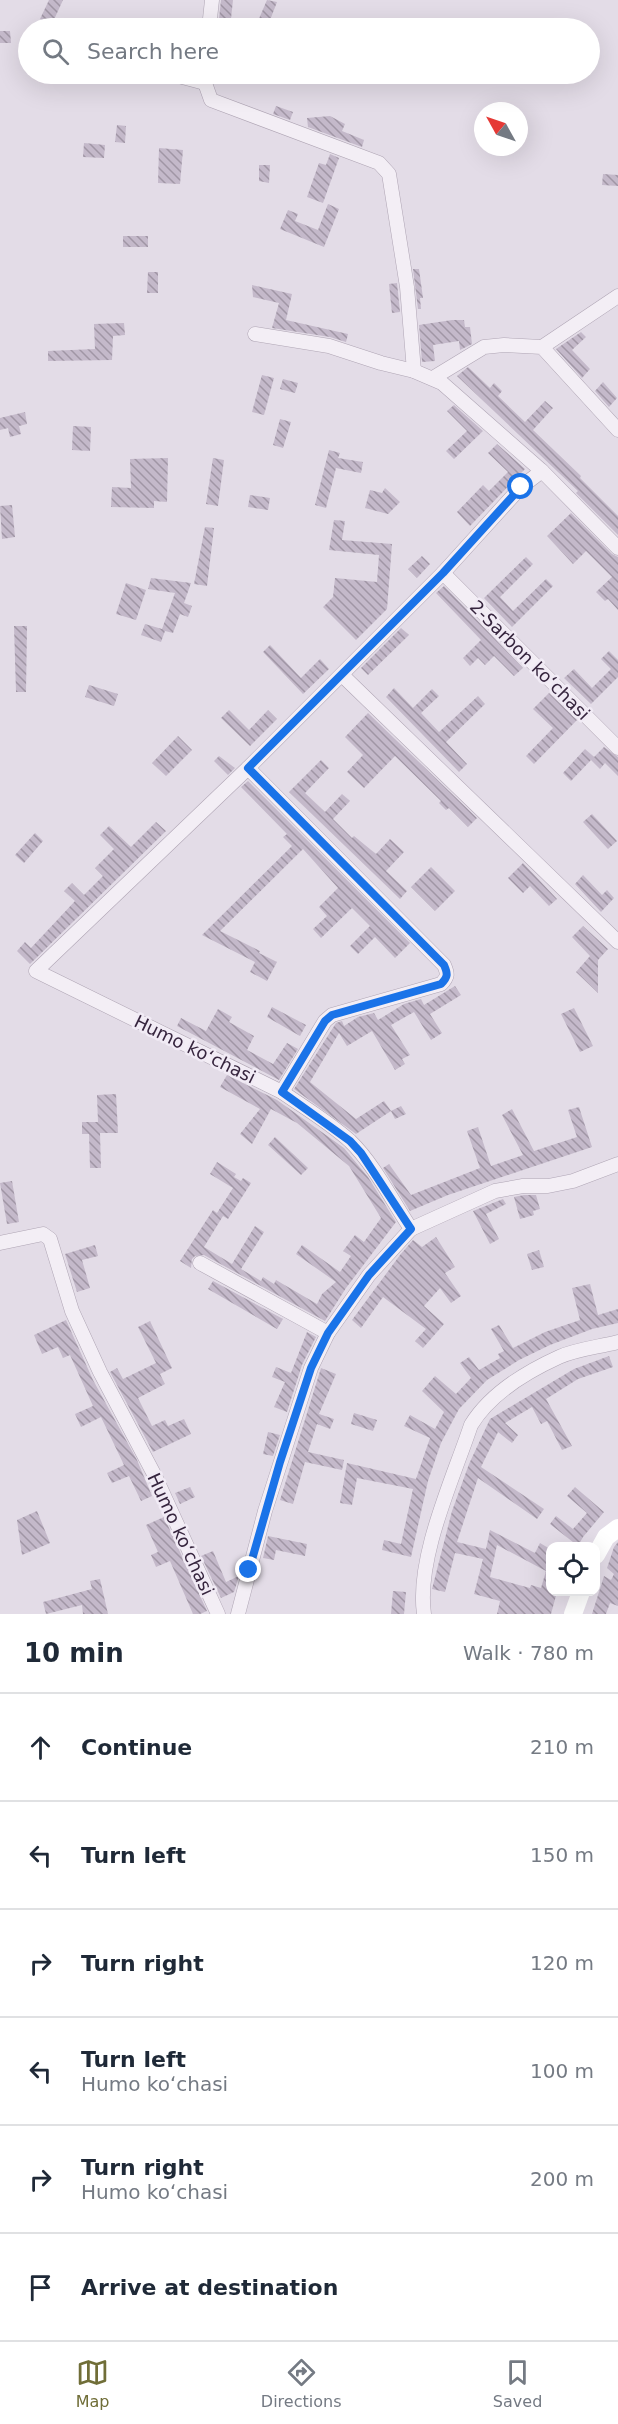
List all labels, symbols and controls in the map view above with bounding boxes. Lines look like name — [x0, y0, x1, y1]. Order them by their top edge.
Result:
search box — [18, 18, 600, 84]
icon: search — [39, 35, 72, 68]
text: Search here — [87, 39, 219, 64]
north arrow — [474, 102, 528, 156]
route start — [507, 473, 533, 499]
street label: 2-Sarbon koʻchasi — [466, 596, 594, 724]
street label: Humo koʻchasi — [131, 1011, 259, 1087]
street label: Humo koʻchasi — [143, 1470, 219, 1598]
map controls — [546, 1542, 600, 1596]
button: locate — [546, 1542, 600, 1596]
route end — [235, 1556, 261, 1582]
text: 10 min — [24, 1638, 124, 1668]
text: Walk · 780 m — [463, 1641, 594, 1665]
icon: ahead — [24, 1731, 57, 1764]
text: Continue — [81, 1735, 192, 1760]
text: 210 m — [530, 1735, 594, 1759]
icon: left — [24, 1839, 57, 1872]
text: Turn left — [81, 1843, 186, 1868]
text: 150 m — [530, 1843, 594, 1867]
icon: right — [24, 1947, 57, 1980]
text: Turn right — [81, 1951, 204, 1976]
text: 120 m — [530, 1951, 594, 1975]
text: Turn left — [81, 2047, 186, 2072]
icon: left — [24, 2055, 57, 2088]
text: 100 m — [530, 2059, 594, 2083]
text: Humo koʻchasi — [81, 2072, 228, 2096]
text: Turn right — [81, 2155, 204, 2180]
icon: right — [24, 2163, 57, 2196]
text: 200 m — [530, 2167, 594, 2191]
text: Humo koʻchasi — [81, 2180, 228, 2204]
icon: arrive — [24, 2271, 57, 2304]
text: Arrive at destination — [81, 2275, 338, 2300]
tab: Map — [76, 2356, 109, 2411]
tab: Directions — [261, 2356, 341, 2411]
tab: Saved — [493, 2356, 542, 2411]

